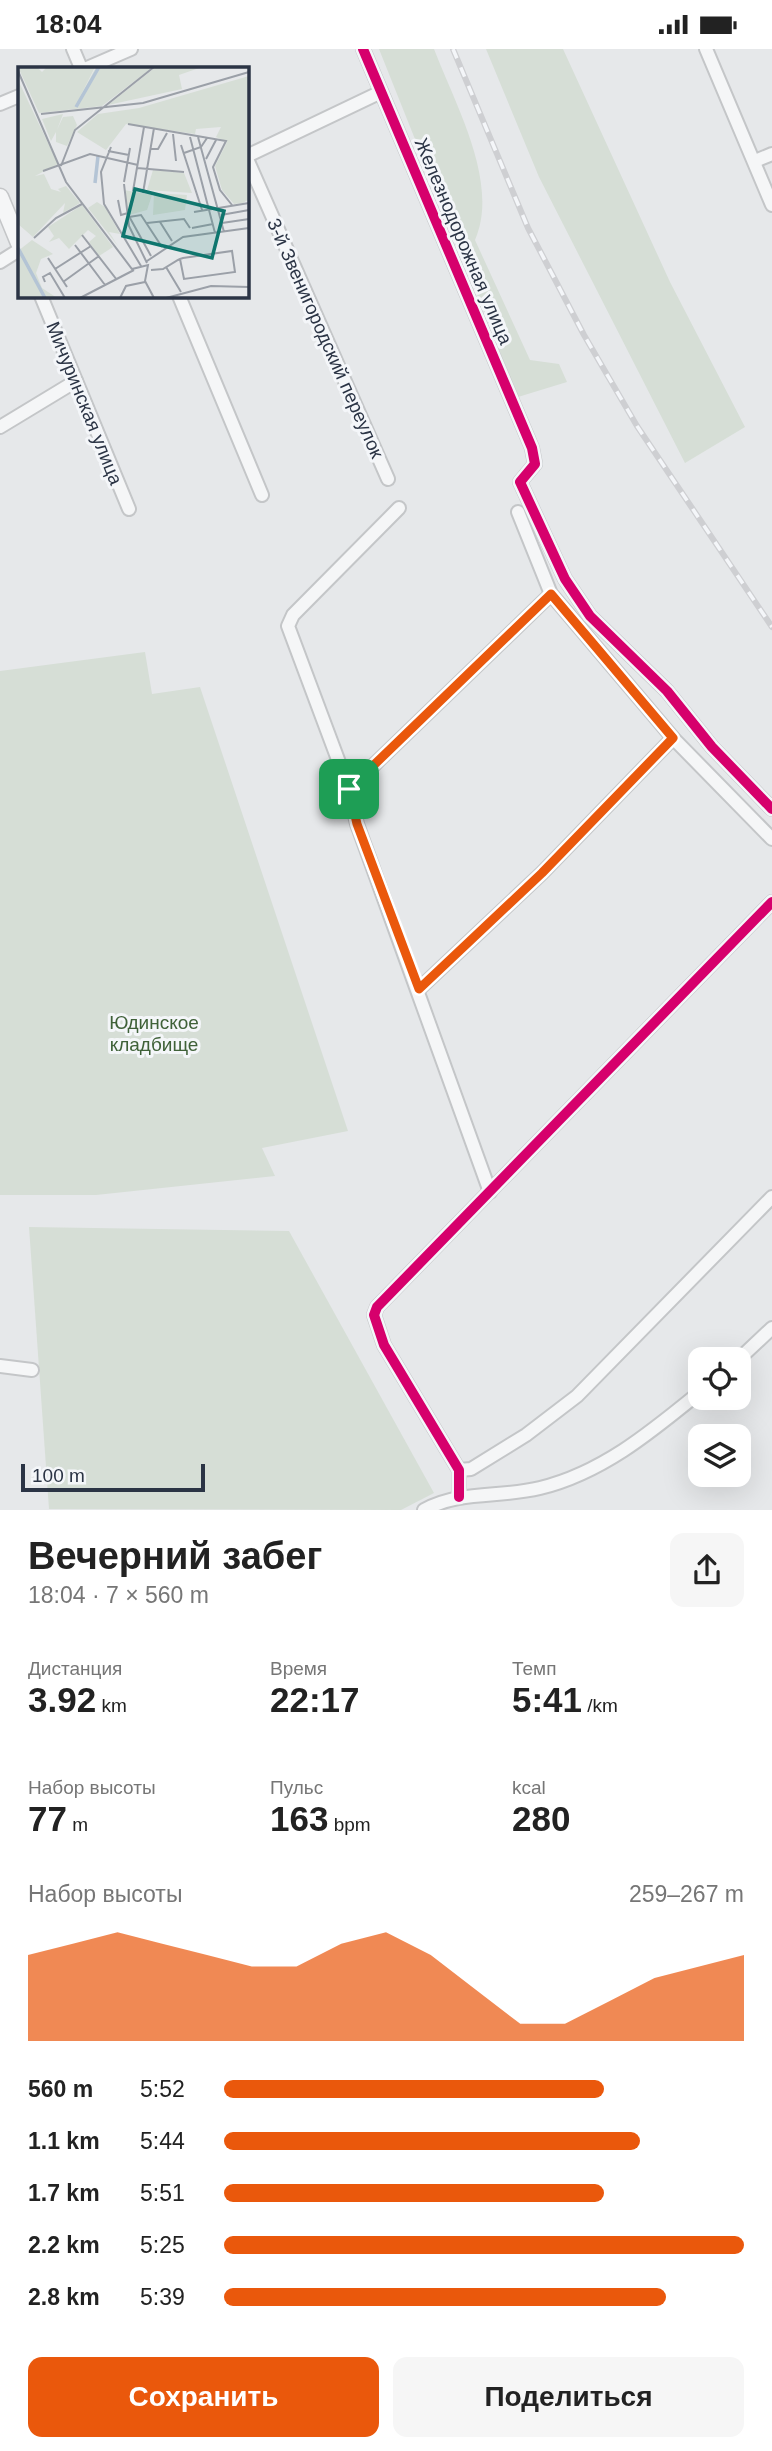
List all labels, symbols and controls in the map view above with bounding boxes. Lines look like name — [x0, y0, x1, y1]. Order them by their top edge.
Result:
text: 18:04 — [35, 9, 102, 39]
inset map — [18, 67, 248, 297]
street label: Железнодорожная улица — [411, 135, 517, 348]
street label: 3-й Звенигородский переулок — [263, 215, 388, 462]
street label: Мичуринская улица — [42, 319, 127, 488]
pin — [319, 759, 379, 819]
icon: arrive — [330, 770, 368, 808]
park label: Юдинское кладбище — [109, 1012, 199, 1055]
map controls — [688, 1347, 751, 1487]
button: locate — [688, 1347, 751, 1410]
button: layers — [688, 1424, 751, 1487]
scale bar — [21, 1461, 205, 1492]
text: 100 m — [32, 1465, 85, 1486]
button: share — [670, 1533, 744, 1607]
text: Вечерний забег — [28, 1535, 322, 1577]
text: 18:04 · 7 × 560 m — [28, 1582, 209, 1608]
text: Дистанция — [28, 1658, 122, 1679]
text: Время — [270, 1658, 327, 1679]
text: Темп — [512, 1658, 556, 1679]
text: 3.92 — [28, 1680, 96, 1719]
text: 22:17 — [270, 1680, 360, 1719]
text: 5:41 — [512, 1680, 582, 1719]
text: km — [96, 1695, 127, 1716]
text: /km — [582, 1695, 618, 1716]
text: Набор высоты — [28, 1777, 156, 1798]
text: Пульс — [270, 1777, 323, 1798]
text: kcal — [512, 1777, 546, 1798]
text: 77 — [28, 1799, 67, 1838]
text: 163 — [270, 1799, 328, 1838]
text: 280 — [512, 1799, 570, 1838]
text: m — [67, 1814, 88, 1835]
text: bpm — [328, 1814, 371, 1835]
text: Набор высоты — [28, 1881, 182, 1907]
text: 259–267 m — [629, 1881, 744, 1907]
text: 560 m — [28, 2076, 93, 2102]
text: 5:52 — [140, 2076, 185, 2102]
text: 1.1 km — [28, 2128, 100, 2154]
text: 5:44 — [140, 2128, 185, 2154]
text: 1.7 km — [28, 2180, 100, 2206]
text: 5:51 — [140, 2180, 185, 2206]
text: 2.2 km — [28, 2232, 100, 2258]
text: 5:25 — [140, 2232, 185, 2258]
text: 2.8 km — [28, 2284, 100, 2310]
text: 5:39 — [140, 2284, 185, 2310]
button: Сохранить — [28, 2357, 379, 2437]
button: Поделиться — [393, 2357, 744, 2437]

